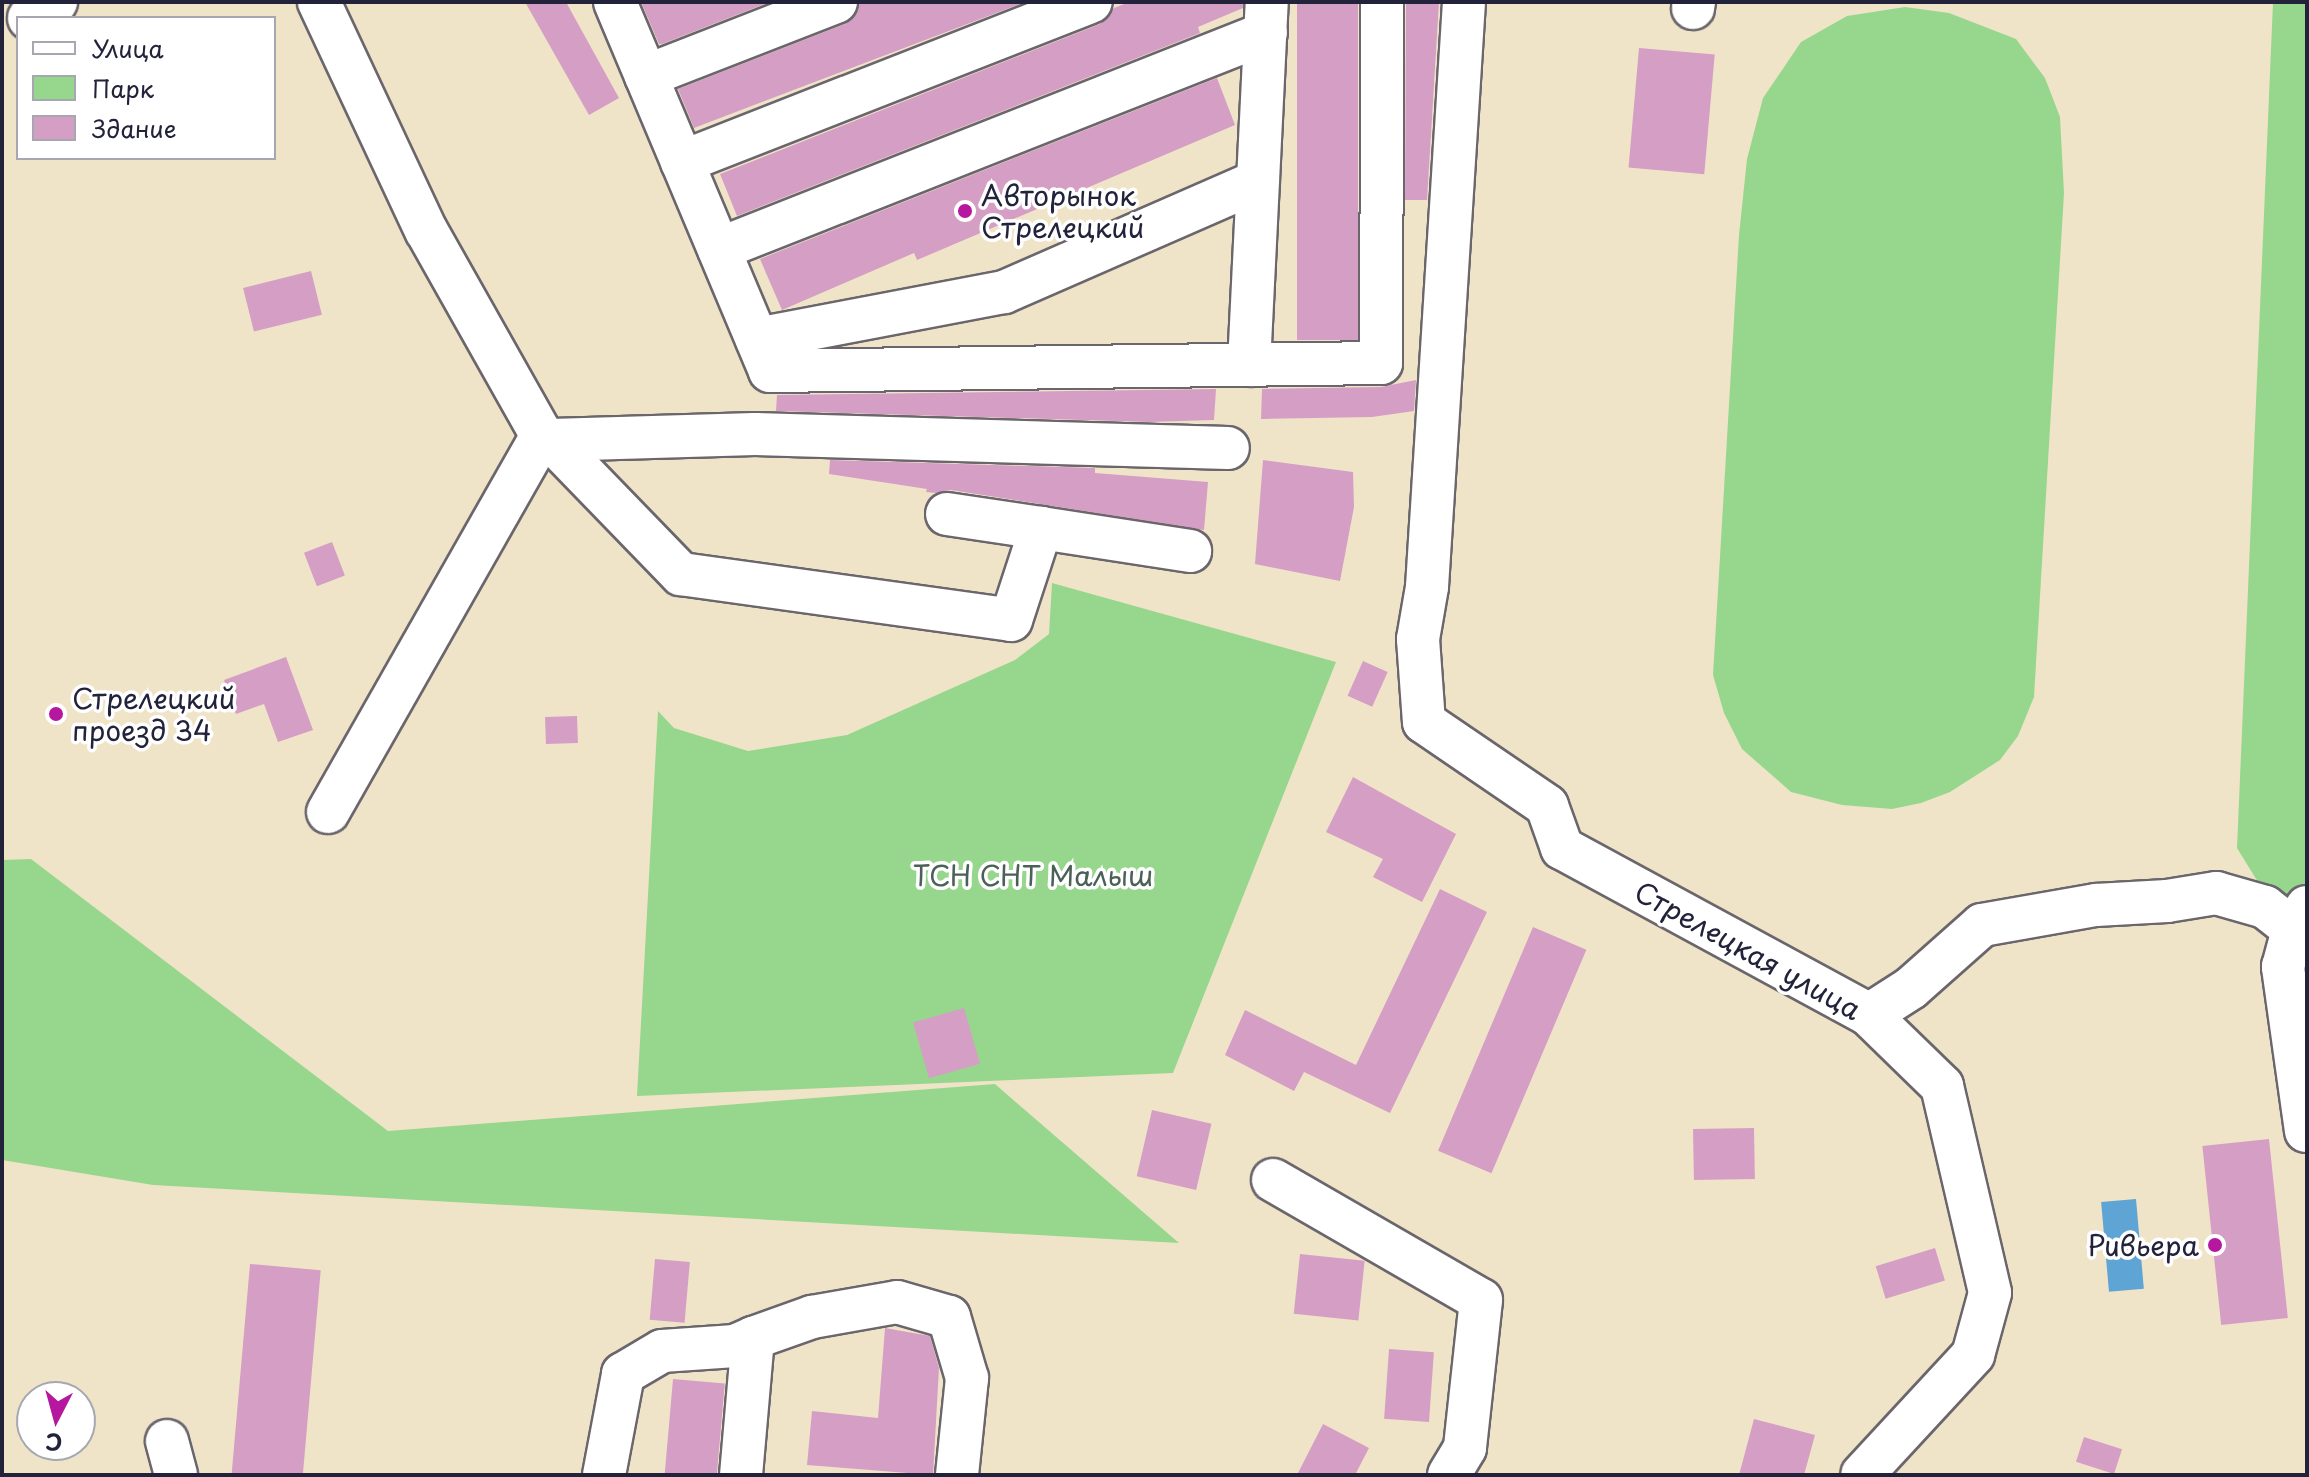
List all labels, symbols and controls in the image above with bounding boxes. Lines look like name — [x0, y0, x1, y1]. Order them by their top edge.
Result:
legend — [16, 16, 276, 160]
text: Улица — [92, 30, 164, 66]
text: Парк — [92, 70, 154, 106]
text: Здание — [92, 110, 177, 146]
place label: Авторынок Стрелецкий — [981, 178, 1144, 244]
marker: Авторынок Стрелецкий — [956, 202, 974, 220]
place label: Стрелецкий проезд 34 — [72, 681, 235, 747]
marker: Стрелецкий проезд 34 — [47, 705, 65, 723]
park label: ТСН СНТ Малыш — [910, 858, 1156, 892]
street label: Стрелецкая улица — [1628, 874, 1868, 1026]
place label: Ривьера — [2087, 1228, 2199, 1262]
marker: Ривьера — [2206, 1236, 2224, 1254]
north arrow — [16, 1381, 96, 1461]
text: С — [44, 1426, 64, 1461]

